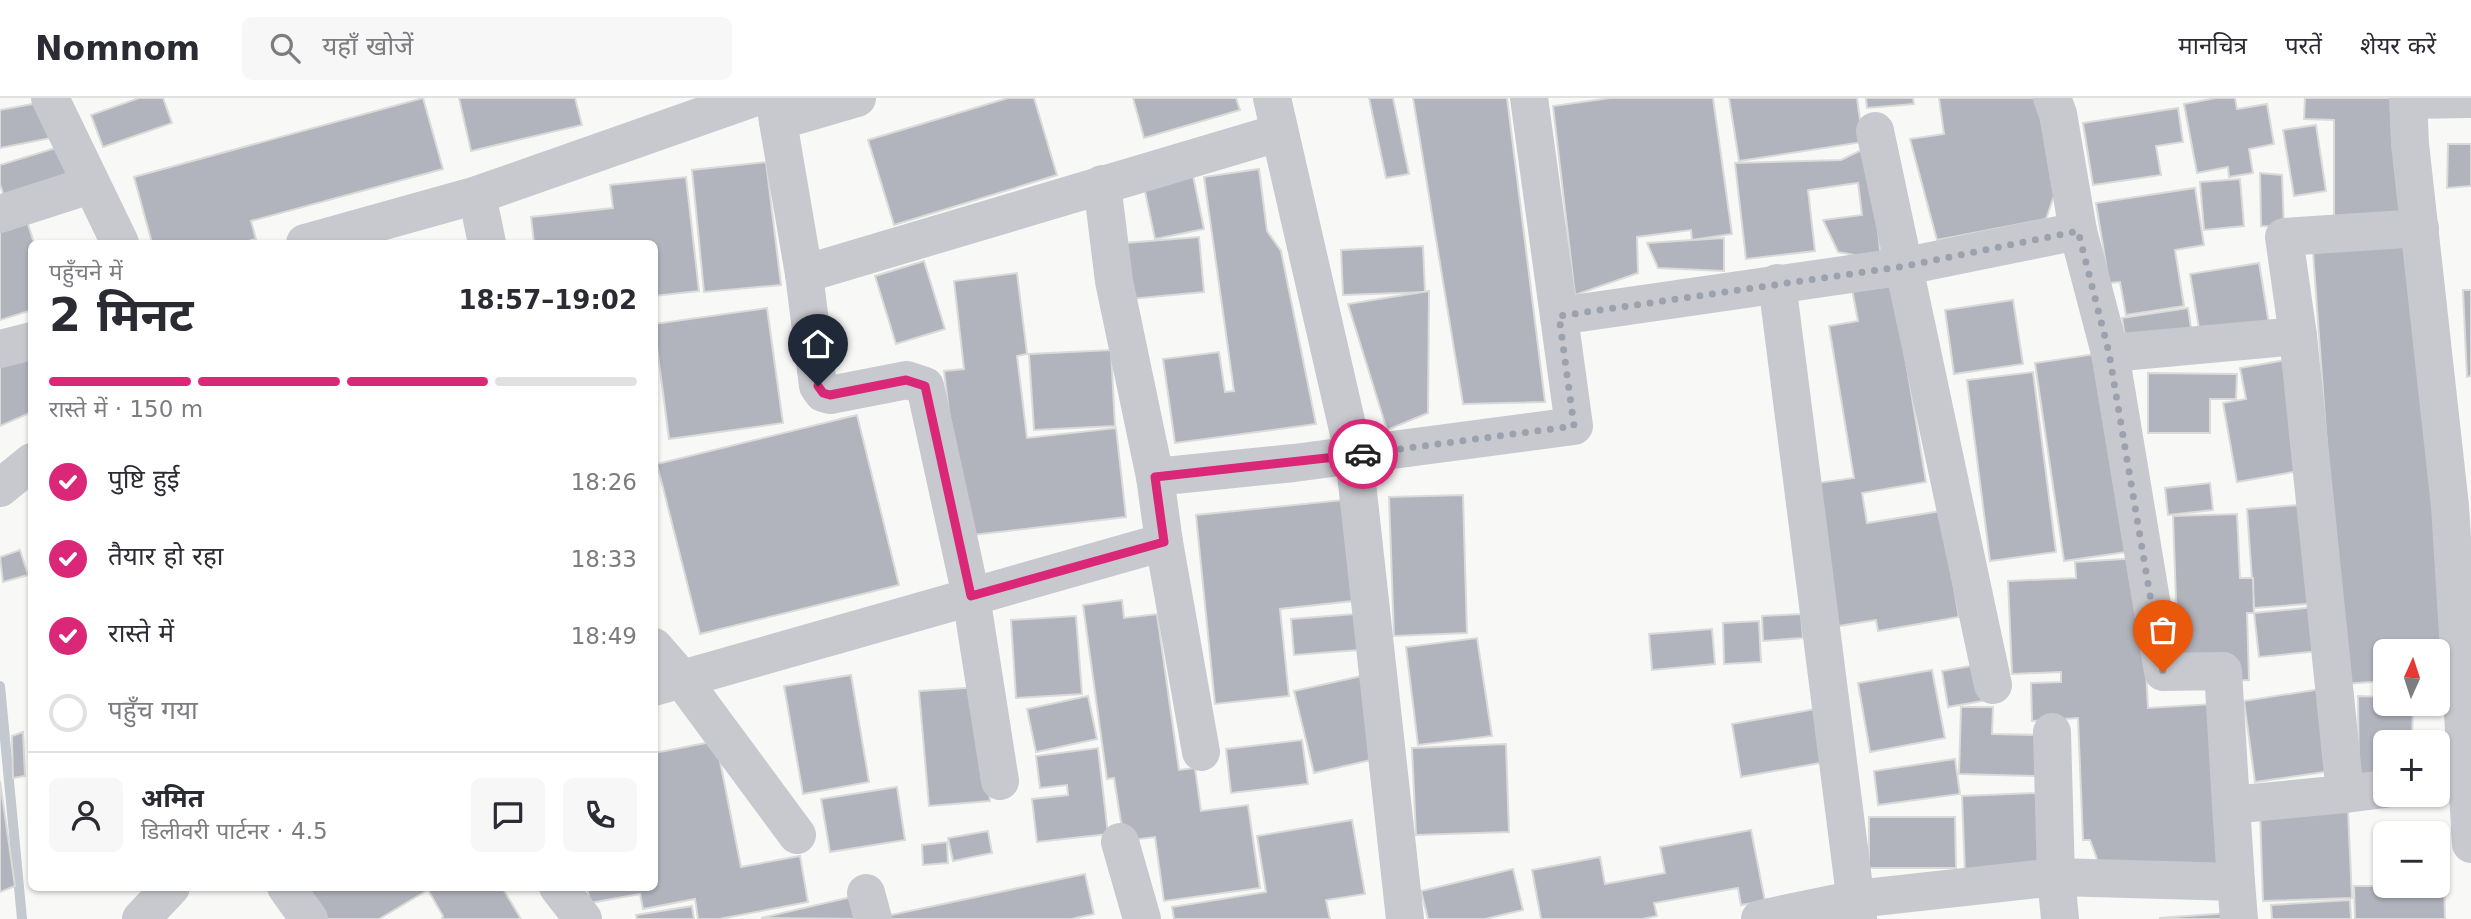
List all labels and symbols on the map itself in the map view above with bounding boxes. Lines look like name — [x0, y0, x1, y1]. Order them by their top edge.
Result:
pin — [788, 314, 848, 386]
courier — [1328, 419, 1398, 489]
pin — [2133, 600, 2193, 672]
north arrow — [2373, 639, 2450, 716]

